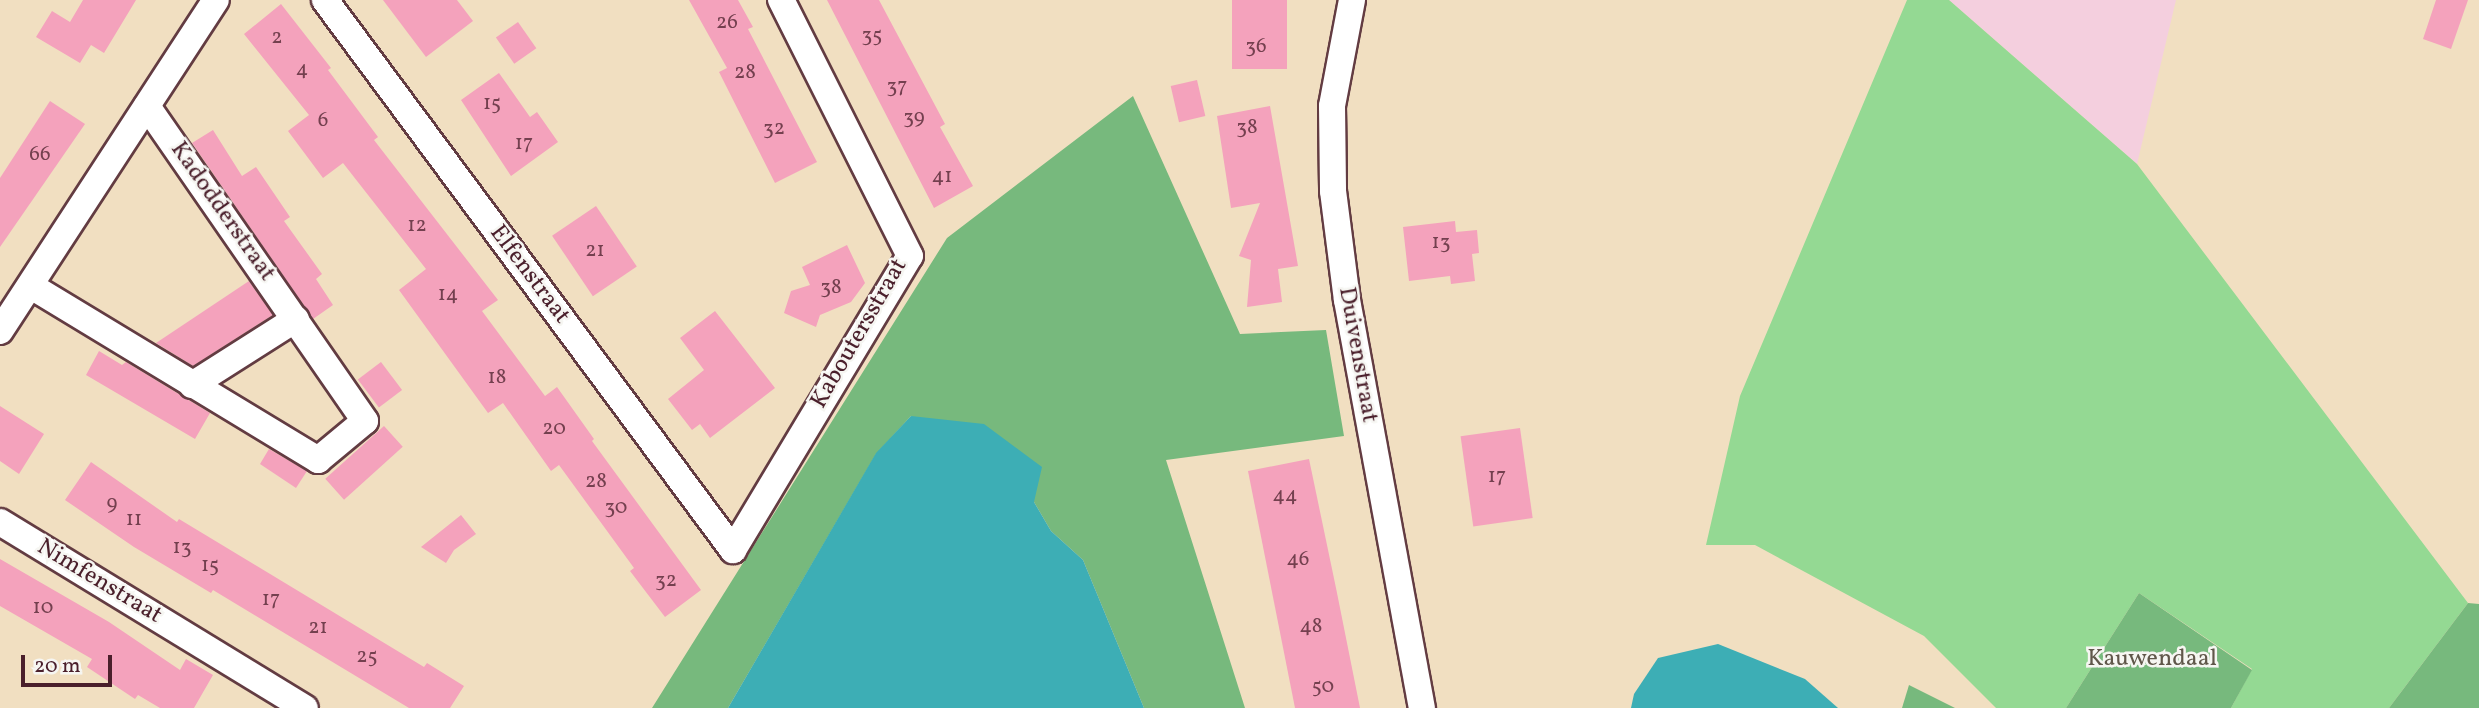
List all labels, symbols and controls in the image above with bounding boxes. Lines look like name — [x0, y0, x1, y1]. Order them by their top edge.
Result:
house number: 26 — [716, 10, 738, 36]
house number: 35 — [862, 23, 882, 49]
house number: 2 — [271, 25, 283, 51]
house number: 36 — [1245, 34, 1267, 60]
house number: 4 — [296, 57, 308, 83]
house number: 28 — [734, 60, 756, 86]
house number: 37 — [887, 74, 907, 100]
house number: 15 — [483, 91, 501, 117]
house number: 39 — [903, 105, 925, 131]
house number: 6 — [318, 108, 328, 134]
house number: 38 — [1236, 115, 1258, 141]
house number: 32 — [763, 116, 785, 142]
house number: 17 — [515, 131, 533, 157]
street label: Kadodderstraat — [163, 137, 281, 287]
house number: 66 — [29, 142, 51, 168]
house number: 41 — [932, 164, 952, 190]
house number: 12 — [407, 213, 427, 239]
street label: Elfenstraat — [483, 220, 575, 330]
house number: 13 — [1432, 230, 1450, 256]
house number: 21 — [585, 238, 605, 264]
street label: Kaboutersstraat — [805, 254, 915, 414]
house number: 38 — [820, 275, 842, 301]
house number: 14 — [438, 282, 458, 308]
street label: Duivenstraat — [1331, 285, 1383, 425]
house number: 18 — [488, 365, 506, 391]
house number: 20 — [542, 416, 566, 442]
house number: 17 — [1488, 464, 1506, 490]
house number: 28 — [585, 469, 607, 495]
house number: 44 — [1272, 483, 1298, 509]
house number: 9 — [107, 491, 117, 517]
house number: 30 — [605, 495, 627, 521]
house number: 11 — [126, 507, 142, 533]
street label: Nimfenstraat — [31, 533, 167, 631]
house number: 13 — [173, 535, 191, 561]
house number: 46 — [1287, 547, 1309, 573]
house number: 15 — [201, 553, 219, 579]
house number: 32 — [655, 568, 677, 594]
house number: 17 — [262, 587, 280, 613]
house number: 10 — [33, 595, 53, 621]
house number: 48 — [1300, 614, 1322, 640]
house number: 21 — [308, 615, 328, 641]
scale bar — [24, 642, 116, 686]
house number: 25 — [356, 644, 378, 670]
park label: Kauwendaal — [2087, 646, 2217, 674]
text: 20 m — [34, 652, 80, 681]
house number: 50 — [1312, 674, 1334, 700]

